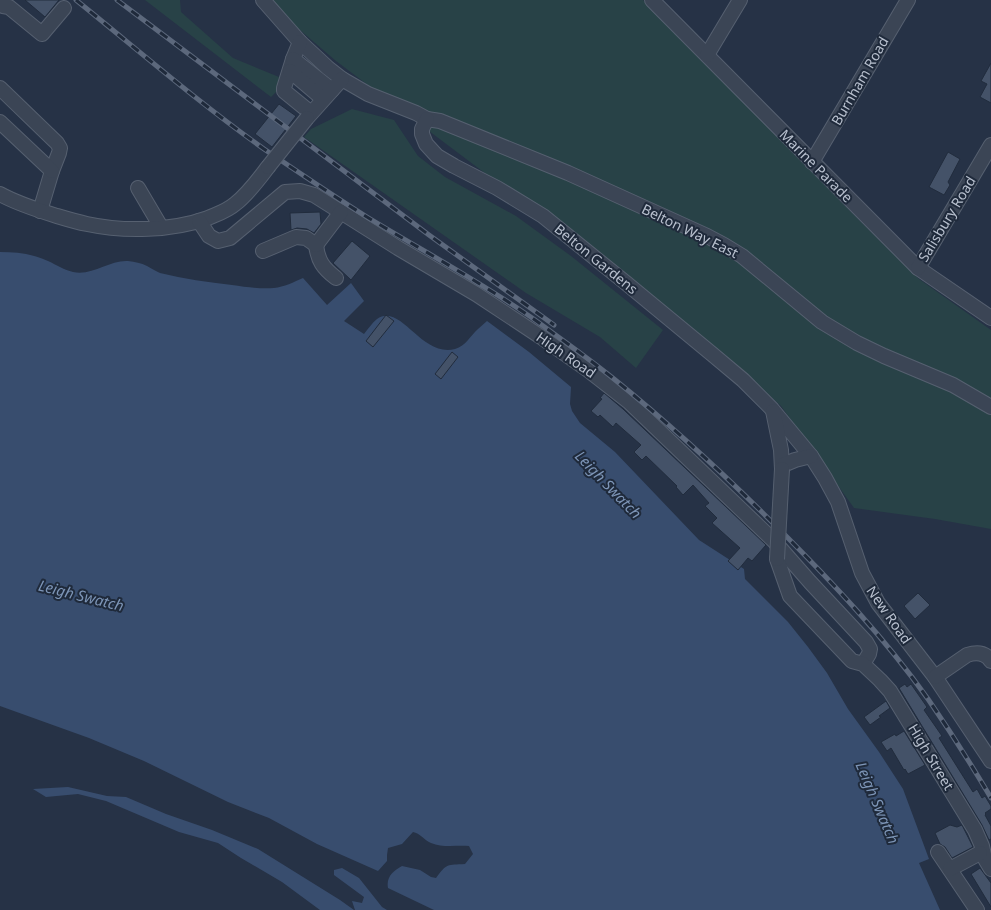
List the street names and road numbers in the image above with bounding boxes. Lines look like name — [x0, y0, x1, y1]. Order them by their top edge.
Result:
street label: Burnham Road — [827, 33, 893, 128]
street label: Marine Parade — [776, 125, 857, 206]
street label: Salisbury Road — [913, 172, 980, 265]
street label: Belton Way East — [639, 199, 742, 262]
street label: Belton Gardens — [551, 219, 642, 298]
street label: High Road — [533, 327, 600, 382]
street label: New Road — [863, 582, 916, 647]
street label: High Street — [904, 720, 959, 793]

